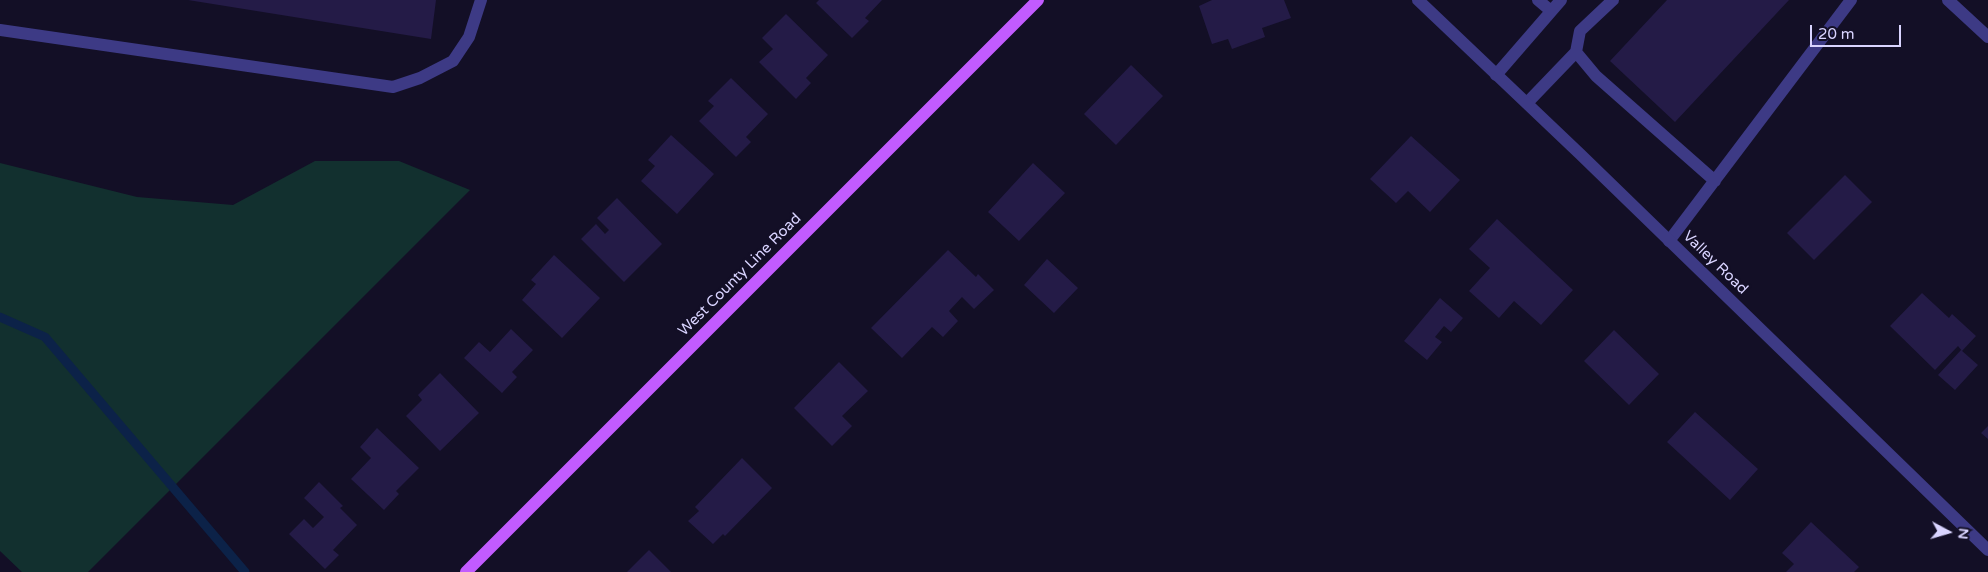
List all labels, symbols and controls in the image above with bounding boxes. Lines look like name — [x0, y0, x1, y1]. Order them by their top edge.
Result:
scale bar — [1813, 15, 1904, 47]
text: 20 m — [1818, 25, 1855, 43]
street label: West County Line Road — [675, 210, 805, 340]
street label: Valley Road — [1679, 228, 1751, 298]
north arrow — [1923, 507, 1973, 557]
text: N — [1954, 527, 1972, 540]

